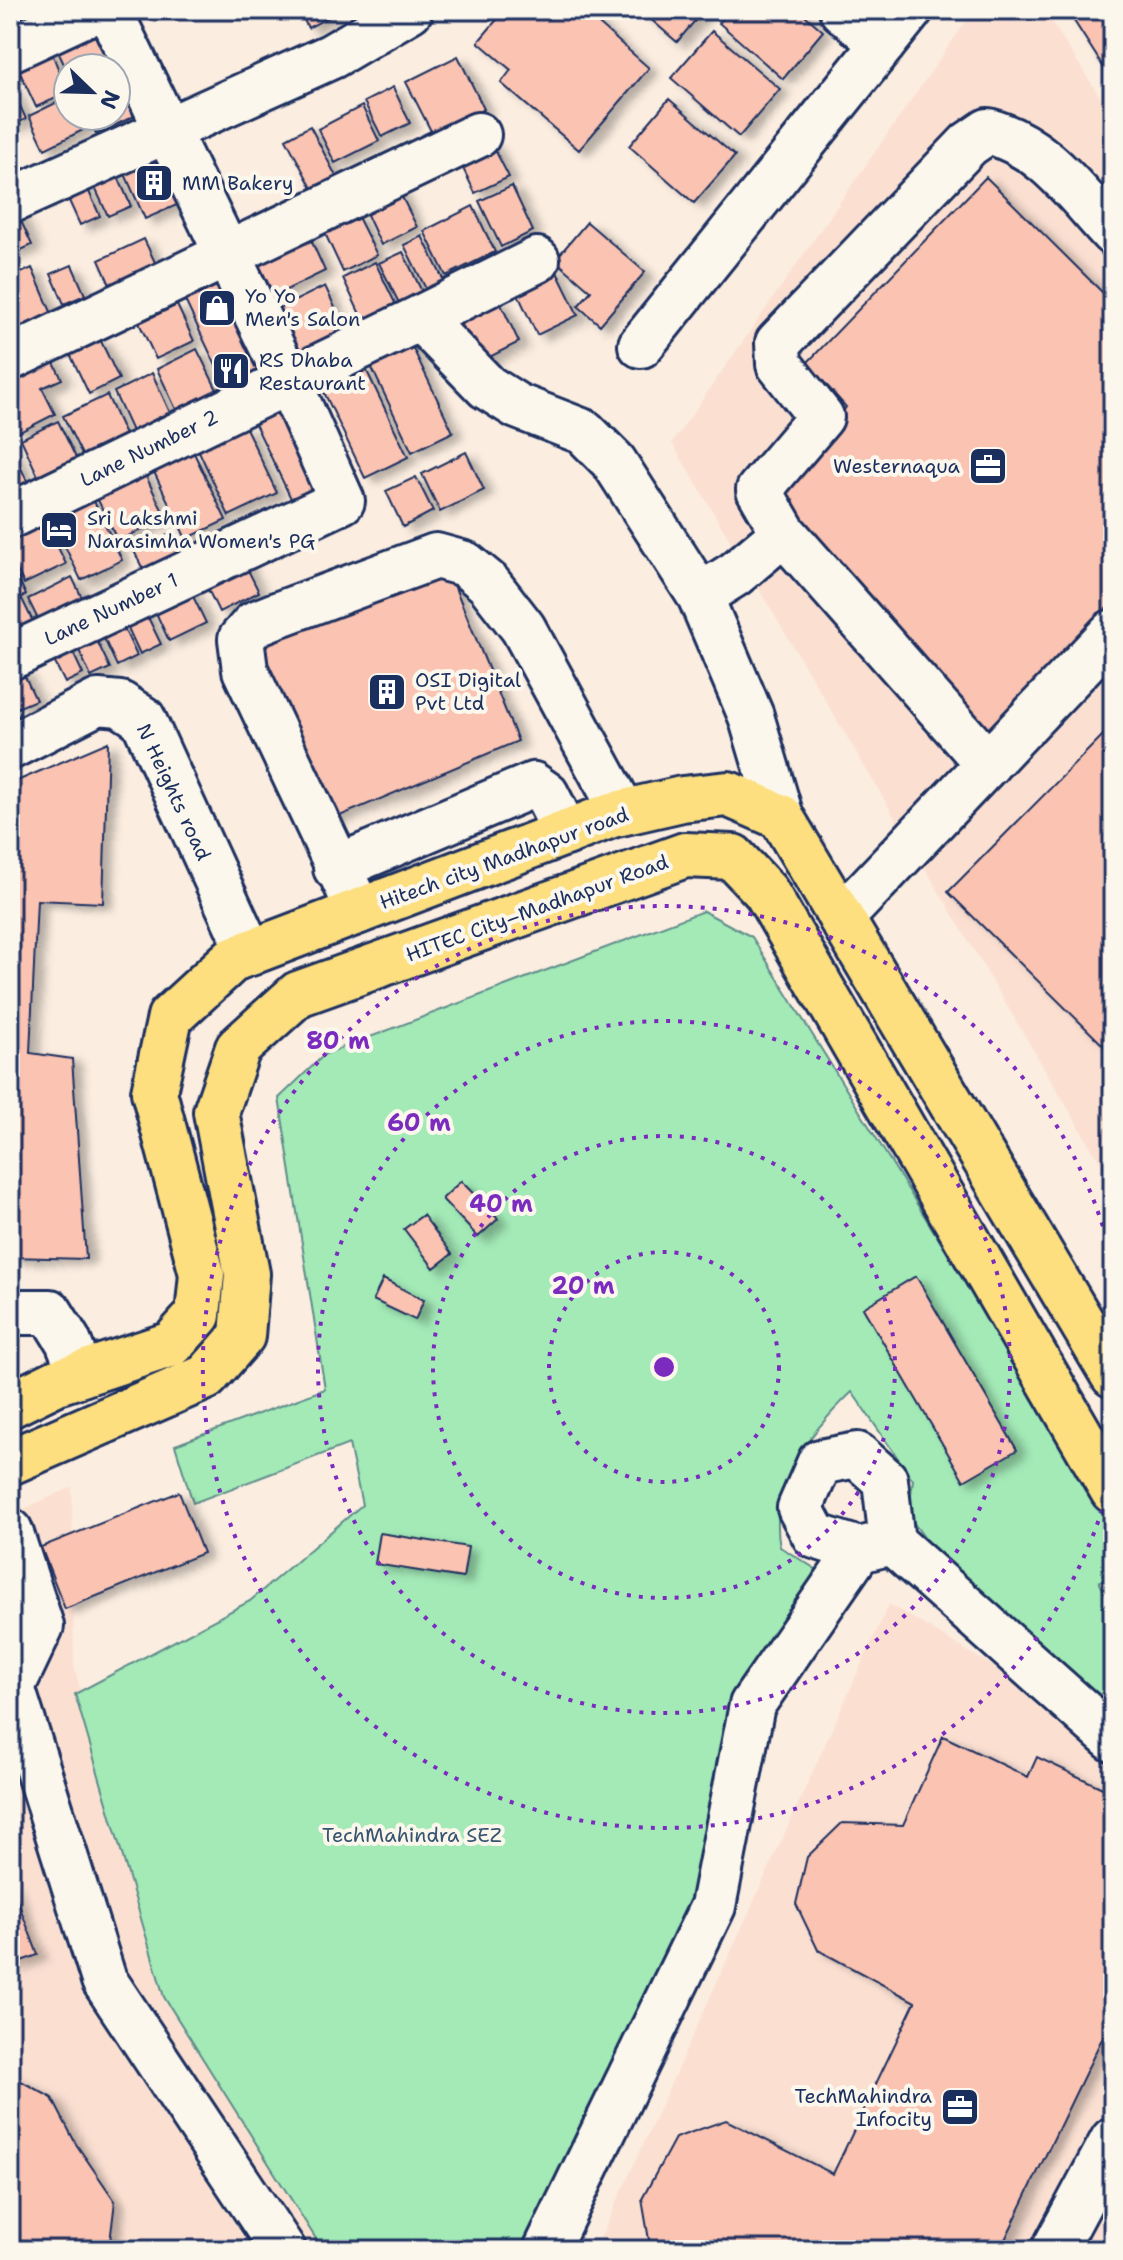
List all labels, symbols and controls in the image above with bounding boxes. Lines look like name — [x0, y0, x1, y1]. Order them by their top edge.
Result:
north arrow — [52, 52, 132, 132]
text: N — [93, 86, 127, 113]
building icon: MM Bakery — [133, 162, 175, 204]
place label: MM Bakery — [182, 170, 293, 196]
place label: Yo Yo Men's Salon — [245, 283, 360, 332]
shop icon: Yo Yo Men's Salon — [196, 287, 238, 329]
place label: RS Dhaba Restaurant — [259, 347, 366, 396]
restaurant icon: RS Dhaba Restaurant — [210, 350, 252, 392]
street label: Lane Number 2 — [76, 403, 222, 493]
office icon: Westernaqua — [967, 445, 1009, 487]
place label: Westernaqua — [833, 453, 961, 479]
place label: Sri Lakshmi Narasimha Women's PG — [87, 505, 315, 554]
hotel icon: Sri Lakshmi Narasimha Women's PG — [38, 509, 80, 551]
street label: Lane Number 1 — [40, 567, 182, 651]
place label: OSI Digital Pvt Ltd — [415, 667, 521, 716]
building icon: OSI Digital Pvt Ltd — [366, 671, 408, 713]
street label: N Heights road — [131, 719, 217, 865]
street label: Hitech city Madhapur road — [376, 801, 632, 915]
street label: HITEC City–Madhapur Road — [402, 848, 672, 968]
text: 80 m — [306, 1025, 370, 1057]
text: 60 m — [387, 1107, 451, 1139]
text: 40 m — [469, 1188, 533, 1220]
text: 20 m — [551, 1270, 615, 1302]
centre of rings — [650, 1353, 678, 1381]
park label: TechMahindra SEZ — [322, 1822, 502, 1848]
place label: TechMahindra Infocity — [795, 2083, 933, 2132]
office icon: TechMahindra Infocity — [939, 2086, 981, 2128]

